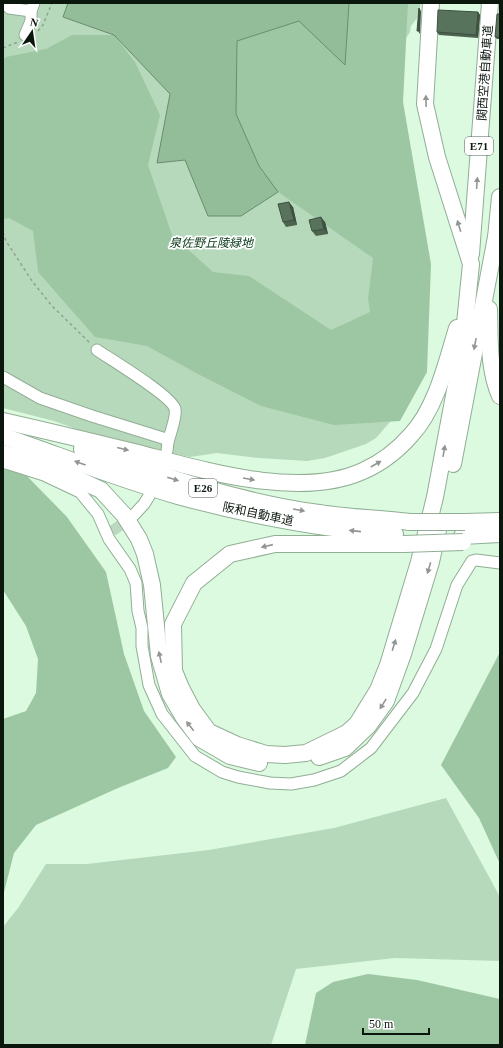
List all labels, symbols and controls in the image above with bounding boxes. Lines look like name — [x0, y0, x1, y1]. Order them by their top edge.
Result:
north arrow — [12, 12, 52, 52]
text: N — [29, 16, 40, 29]
street label: 関西空港自動車道 — [475, 25, 495, 121]
one-way arrow — [422, 95, 429, 107]
road number: E71 — [465, 137, 493, 155]
one-way arrow — [473, 177, 480, 189]
one-way arrow — [456, 220, 462, 232]
park label: 泉佐野丘陵緑地 — [169, 236, 255, 250]
one-way arrow — [472, 338, 478, 350]
one-way arrow — [441, 445, 447, 458]
one-way arrow — [116, 447, 129, 453]
one-way arrow — [74, 460, 86, 466]
one-way arrow — [370, 460, 382, 467]
one-way arrow — [167, 476, 179, 482]
one-way arrow — [243, 476, 255, 482]
road number: E26 — [189, 479, 217, 497]
street label: 阪和自動車道 — [221, 500, 295, 528]
one-way arrow — [293, 507, 305, 513]
one-way arrow — [349, 528, 361, 534]
one-way arrow — [261, 543, 273, 549]
one-way arrow — [426, 562, 432, 574]
one-way arrow — [391, 639, 397, 651]
one-way arrow — [156, 651, 162, 663]
one-way arrow — [380, 698, 387, 710]
one-way arrow — [186, 720, 194, 731]
scale bar — [363, 1010, 429, 1036]
text: 50 m — [369, 1017, 394, 1031]

